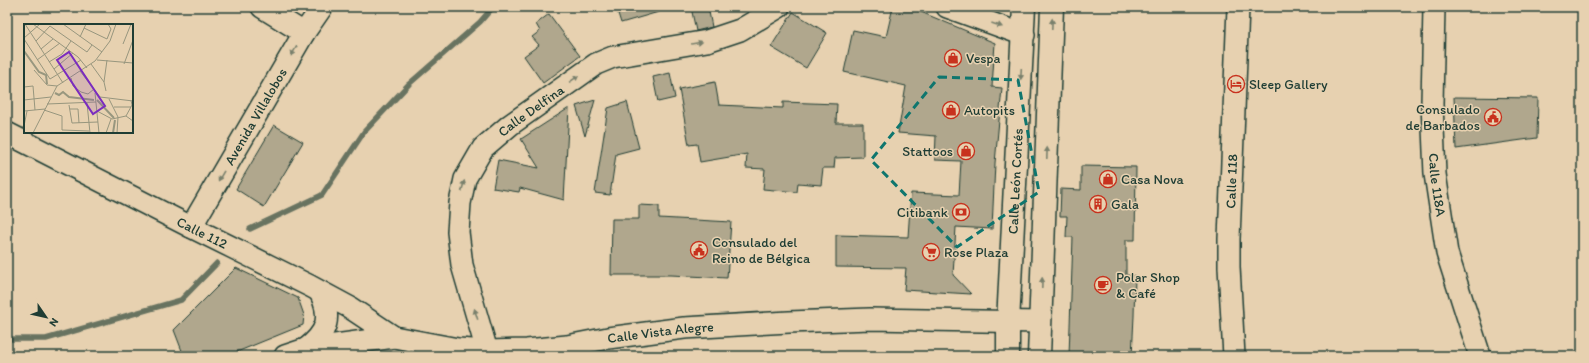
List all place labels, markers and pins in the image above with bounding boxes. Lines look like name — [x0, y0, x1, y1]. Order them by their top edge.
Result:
shop icon: Vespa — [943, 48, 963, 68]
place label: Vespa — [966, 50, 1000, 67]
hotel icon: Sleep Gallery — [1226, 74, 1246, 94]
place label: Sleep Gallery — [1249, 76, 1328, 93]
shop icon: Autopits — [941, 100, 961, 120]
place label: Consulado de Barbados — [1406, 101, 1480, 134]
place label: Autopits — [964, 102, 1015, 119]
public building icon: Consulado de Barbados — [1483, 107, 1503, 127]
shop icon: Stattoos — [956, 141, 976, 161]
place label: Stattoos — [902, 143, 953, 160]
shop icon: Casa Nova — [1098, 169, 1118, 189]
place label: Casa Nova — [1121, 171, 1185, 188]
building icon: Gala — [1088, 194, 1108, 214]
place label: Gala — [1111, 196, 1139, 213]
bank icon: Citibank — [951, 202, 971, 222]
place label: Citibank — [897, 204, 949, 221]
place label: Consulado del Reino de Bélgica — [712, 234, 811, 267]
public building icon: Consulado del Reino de Bélgica — [689, 240, 709, 260]
supermarket icon: Rose Plaza — [921, 242, 941, 262]
place label: Rose Plaza — [944, 244, 1009, 261]
place label: Polar Shop & Café — [1116, 269, 1180, 302]
cafe icon: Polar Shop & Café — [1093, 275, 1113, 295]

